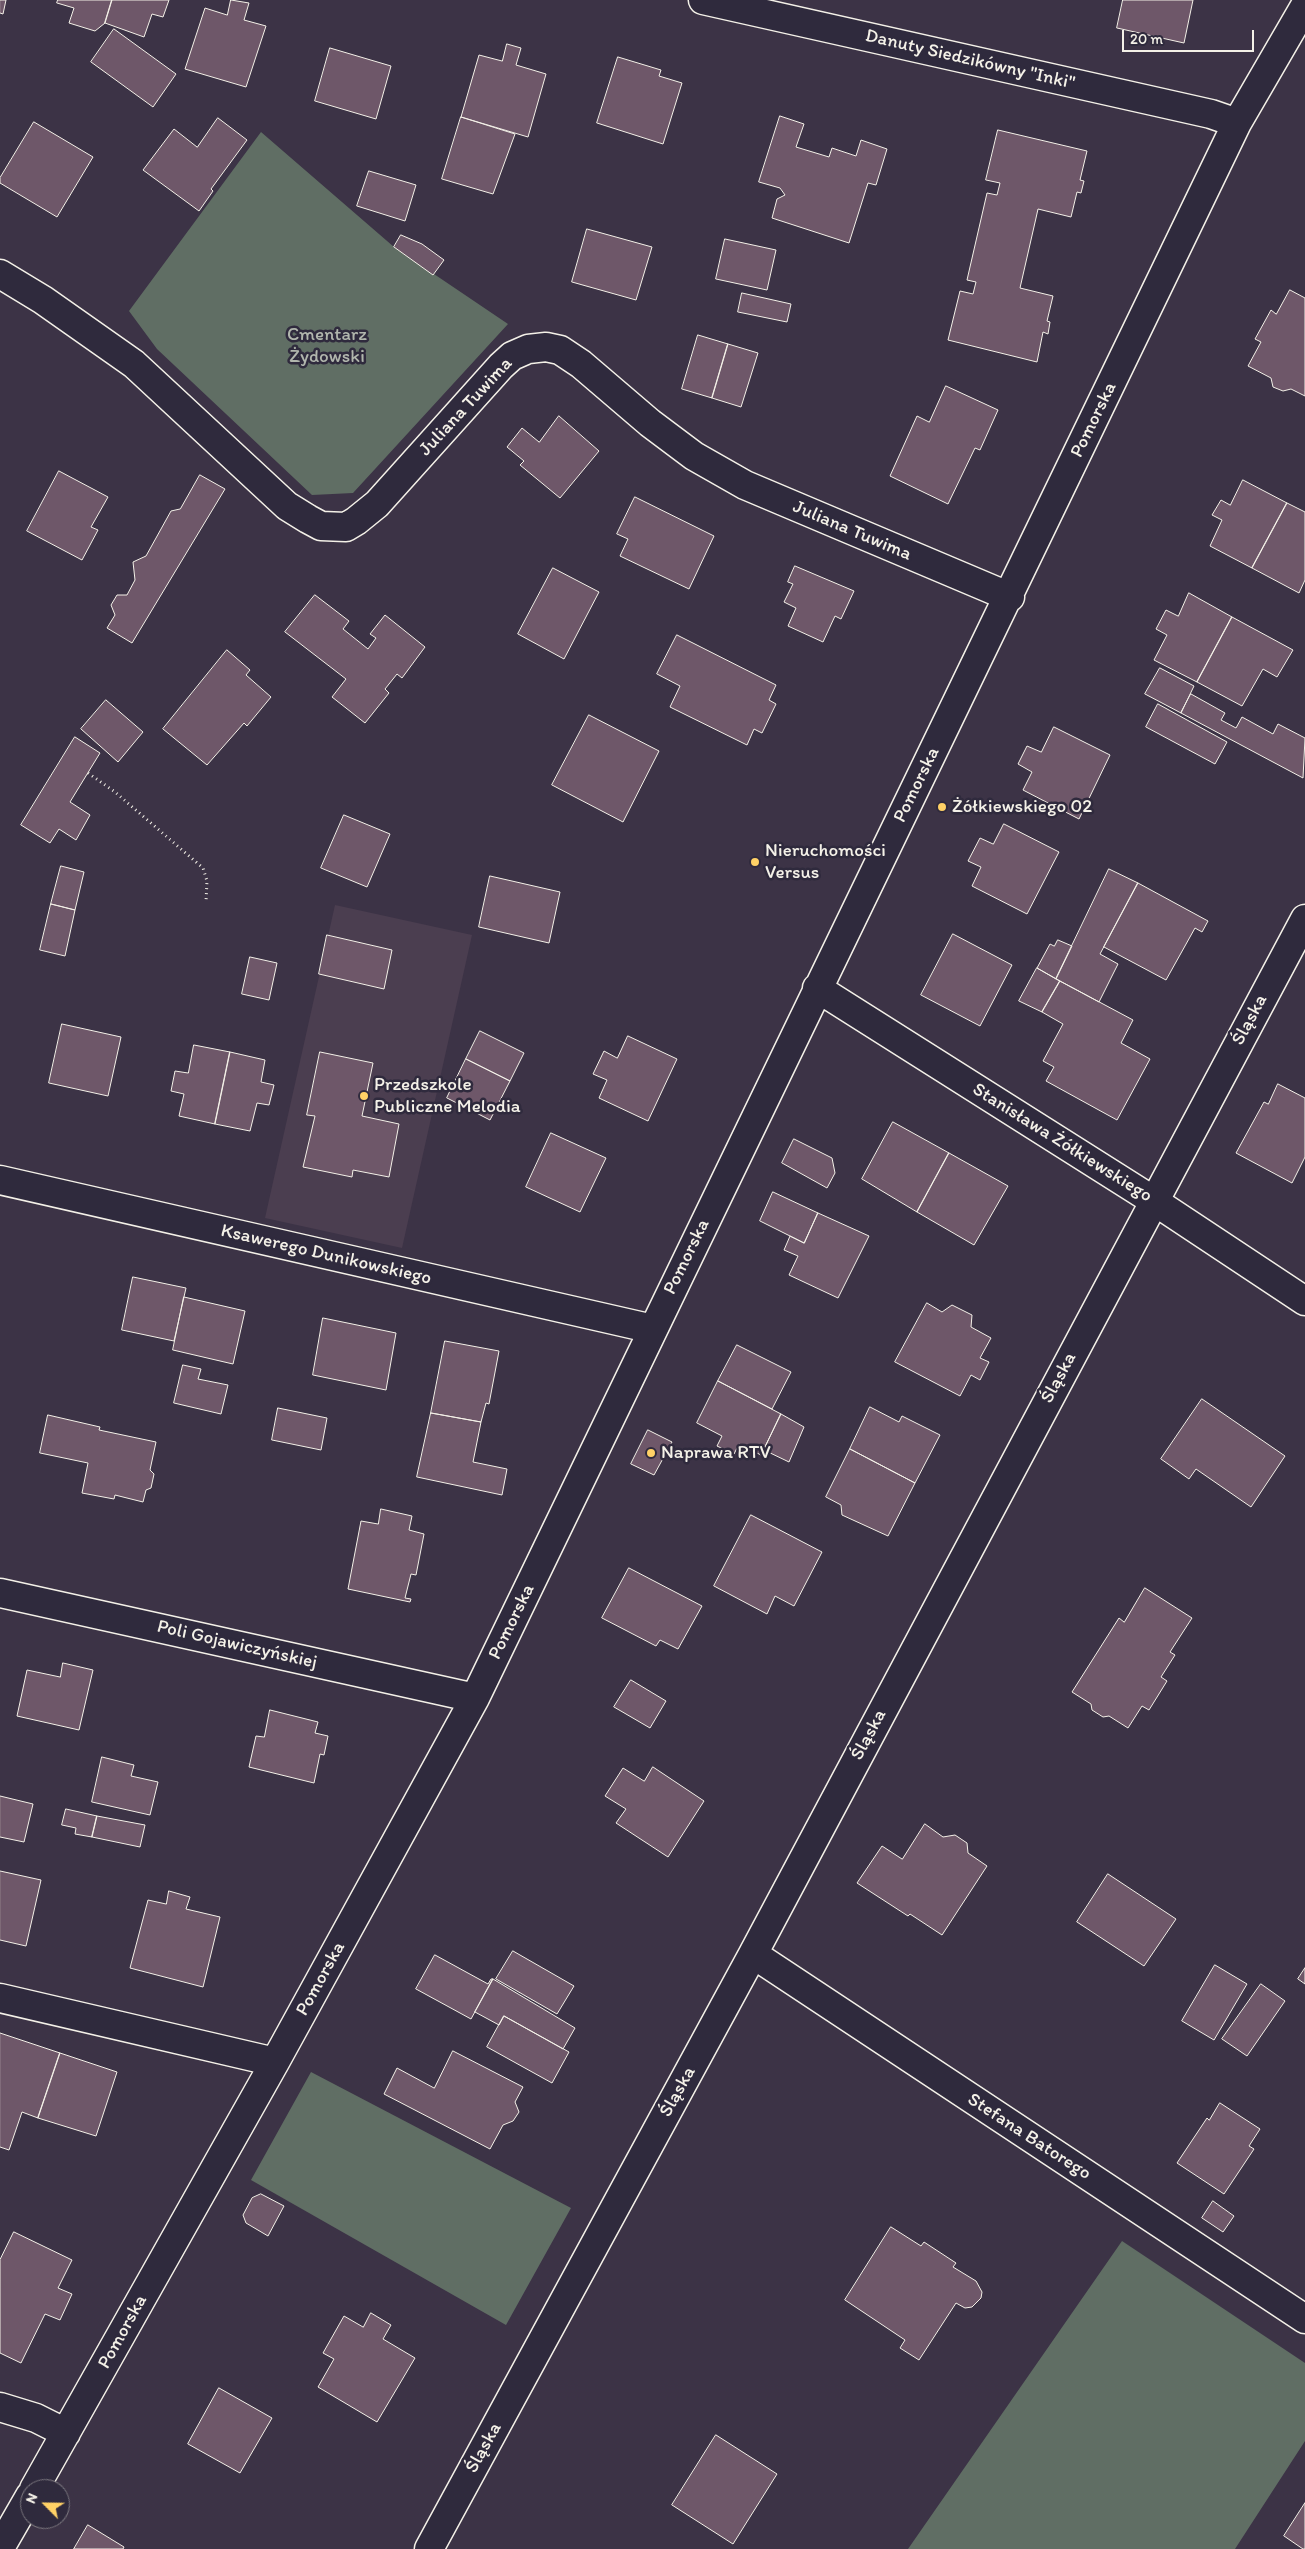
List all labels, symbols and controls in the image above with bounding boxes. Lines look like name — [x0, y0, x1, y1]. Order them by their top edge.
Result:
scale bar — [1125, 20, 1258, 52]
street label: Danuty Siedzikówny "Inki" — [863, 25, 1077, 95]
text: 20 m — [1130, 30, 1163, 48]
park label: Cmentarz Żydowski — [287, 324, 367, 368]
street label: Juliana Tuwima — [414, 353, 518, 461]
street label: Pomorska — [1066, 379, 1122, 461]
street label: Juliana Tuwima — [789, 496, 915, 566]
street label: Pomorska — [889, 744, 945, 826]
place label: Żółkiewskiego 02 — [952, 796, 1092, 818]
marker: Żółkiewskiego 02 — [936, 801, 948, 813]
place label: Nieruchomości Versus — [765, 840, 886, 884]
marker: Nieruchomości Versus — [749, 856, 761, 868]
street label: Śląska — [1227, 991, 1273, 1049]
place label: Przedszkole Publiczne Melodia — [374, 1074, 521, 1118]
street label: Stanisława Żółkiewskiego — [968, 1078, 1156, 1208]
marker: Przedszkole Publiczne Melodia — [358, 1090, 370, 1102]
street label: Pomorska — [659, 1216, 715, 1298]
street label: Ksawerego Dunikowskiego — [219, 1220, 433, 1290]
street label: Śląska — [1036, 1349, 1082, 1407]
place label: Naprawa RTV — [661, 1442, 771, 1464]
marker: Naprawa RTV — [645, 1447, 657, 1459]
street label: Pomorska — [484, 1581, 540, 1663]
street label: Poli Gojawiczyńskiej — [155, 1616, 319, 1674]
street label: Śląska — [846, 1706, 892, 1764]
street label: Pomorska — [291, 1938, 351, 2020]
street label: Śląska — [655, 2063, 701, 2121]
street label: Stefana Batorego — [963, 2089, 1095, 2185]
street label: Pomorska — [93, 2291, 153, 2373]
street label: Śląska — [461, 2419, 507, 2477]
north arrow — [20, 2479, 70, 2529]
text: N — [22, 2491, 41, 2506]

